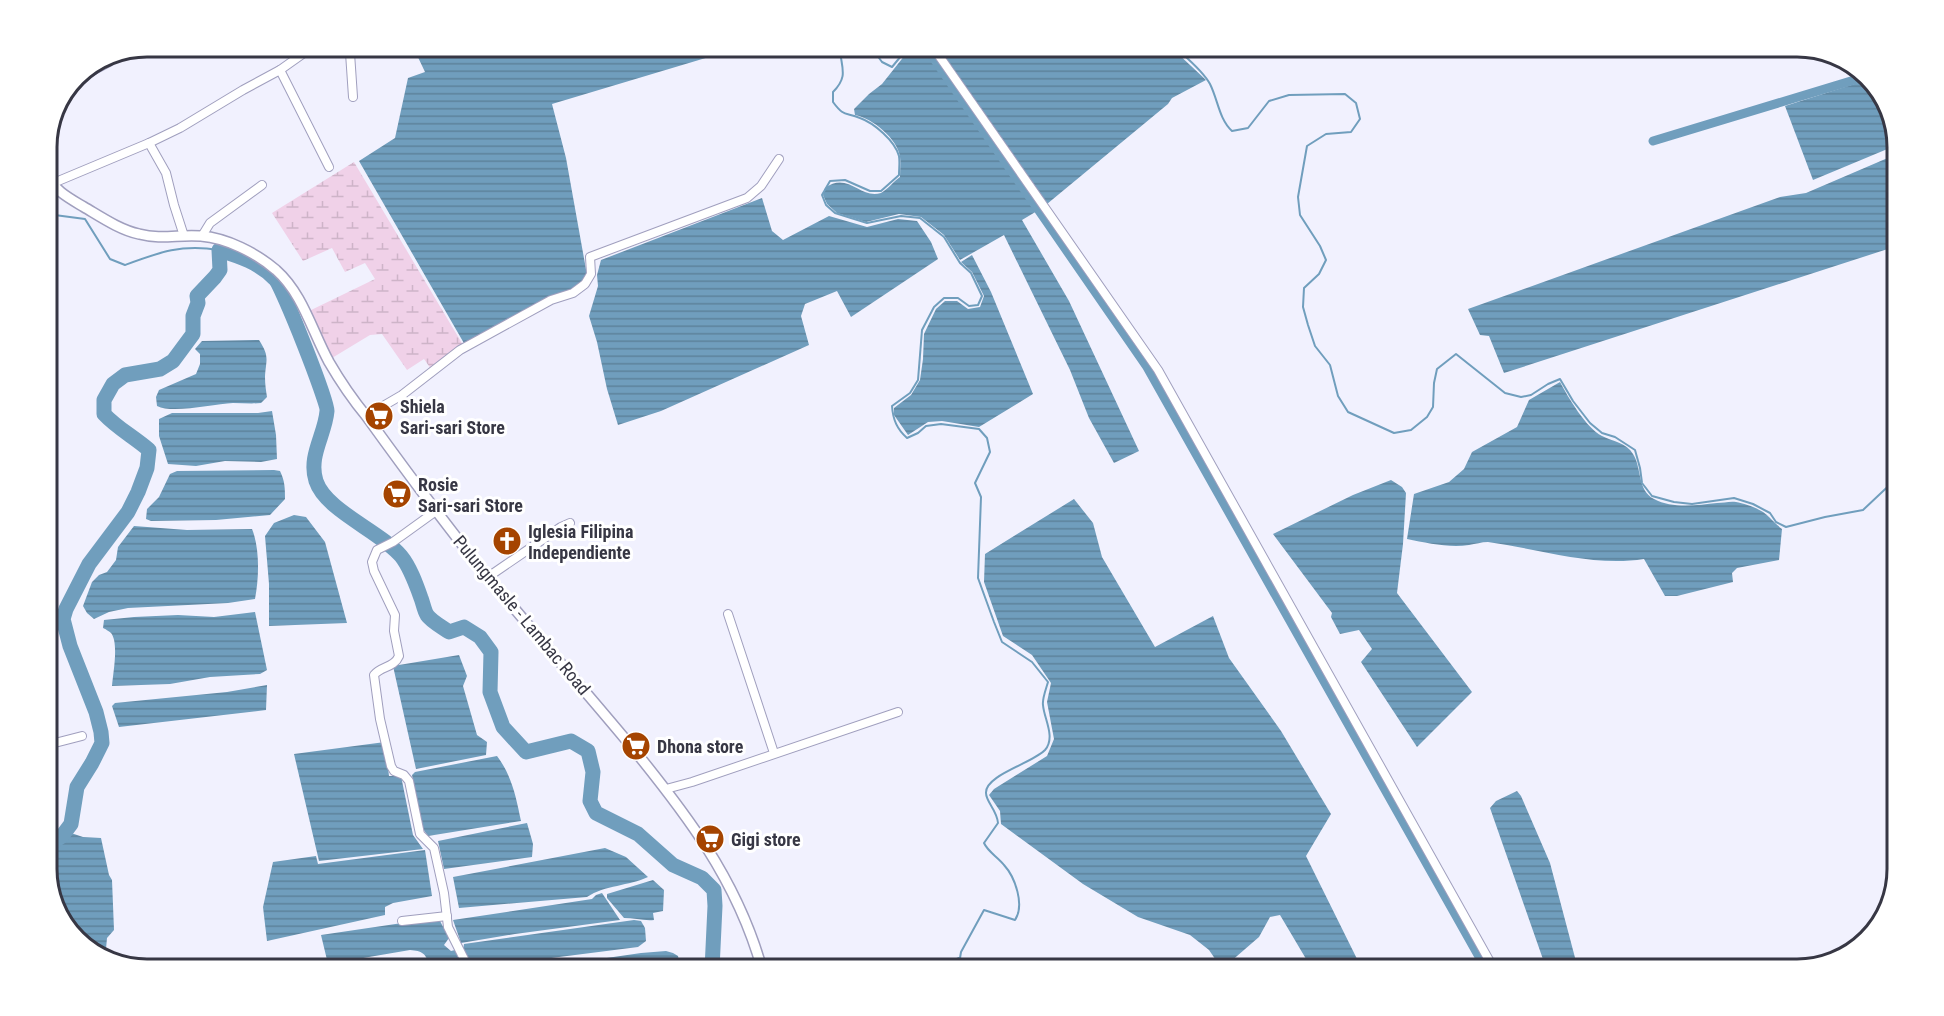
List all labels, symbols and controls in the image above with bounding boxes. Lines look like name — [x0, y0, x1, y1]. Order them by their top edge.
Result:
place label: Shiela Sari-sari Store — [400, 396, 505, 438]
supermarket icon: Shiela Sari-sari Store — [363, 400, 395, 432]
place label: Rosie Sari-sari Store — [418, 474, 523, 516]
supermarket icon: Rosie Sari-sari Store — [381, 478, 413, 510]
place label: Iglesia Filipina Independiente — [528, 521, 633, 563]
church icon: Iglesia Filipina Independiente — [491, 525, 523, 557]
street label: Pulungmasle - Lambac Road — [449, 531, 595, 699]
supermarket icon: Dhona store — [620, 730, 652, 762]
place label: Dhona store — [657, 736, 744, 757]
supermarket icon: Gigi store — [694, 823, 726, 855]
place label: Gigi store — [731, 829, 801, 850]

